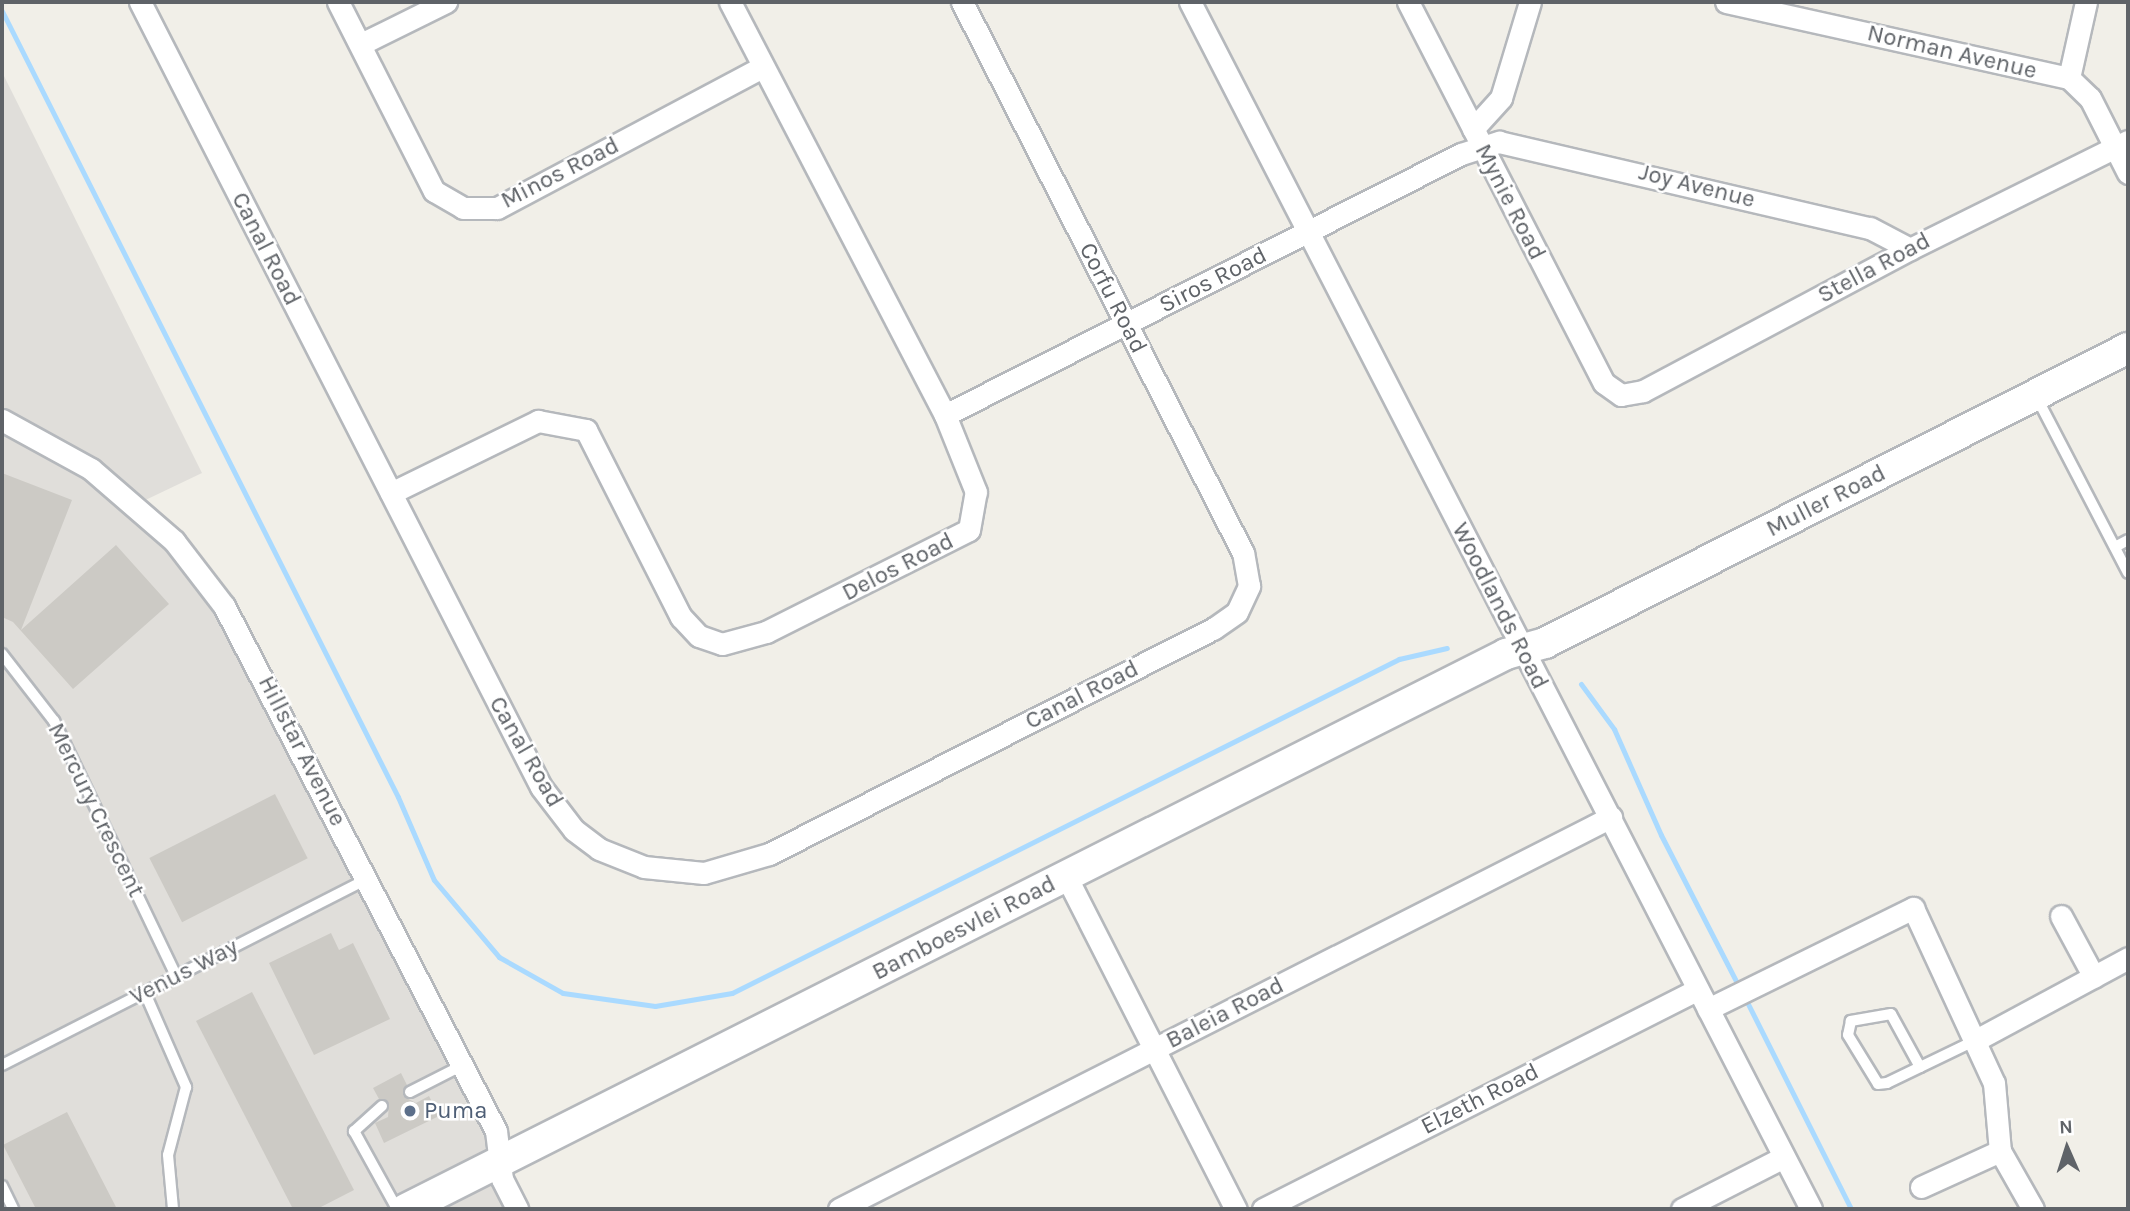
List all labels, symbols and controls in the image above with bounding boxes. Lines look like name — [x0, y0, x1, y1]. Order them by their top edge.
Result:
street label: Norman Avenue — [1864, 19, 2040, 85]
street label: Minos Road — [496, 131, 624, 215]
street label: Mynie Road — [1468, 139, 1552, 265]
street label: Joy Avenue — [1636, 158, 1758, 214]
street label: Canal Road — [225, 188, 307, 310]
street label: Stella Road — [1813, 226, 1935, 310]
street label: Corfu Road — [1073, 238, 1153, 358]
street label: Siros Road — [1154, 241, 1272, 319]
street label: Muller Road — [1761, 459, 1891, 543]
street label: Woodlands Road — [1446, 518, 1554, 694]
street label: Delos Road — [837, 527, 959, 607]
street label: Canal Road — [1021, 654, 1143, 736]
street label: Hillstar Avenue — [252, 671, 352, 831]
street label: Canal Road — [483, 691, 569, 813]
street label: Mercury Crescent — [41, 718, 151, 902]
street label: Bamboesvlei Road — [867, 869, 1061, 987]
street label: Venus Way — [125, 933, 243, 1011]
street label: Baleia Road — [1161, 971, 1289, 1055]
street label: Elzeth Road — [1416, 1057, 1544, 1141]
place label: Puma — [424, 1097, 487, 1125]
marker: Puma — [402, 1103, 418, 1119]
north arrow — [2032, 1113, 2102, 1183]
text: N — [2059, 1116, 2073, 1138]

